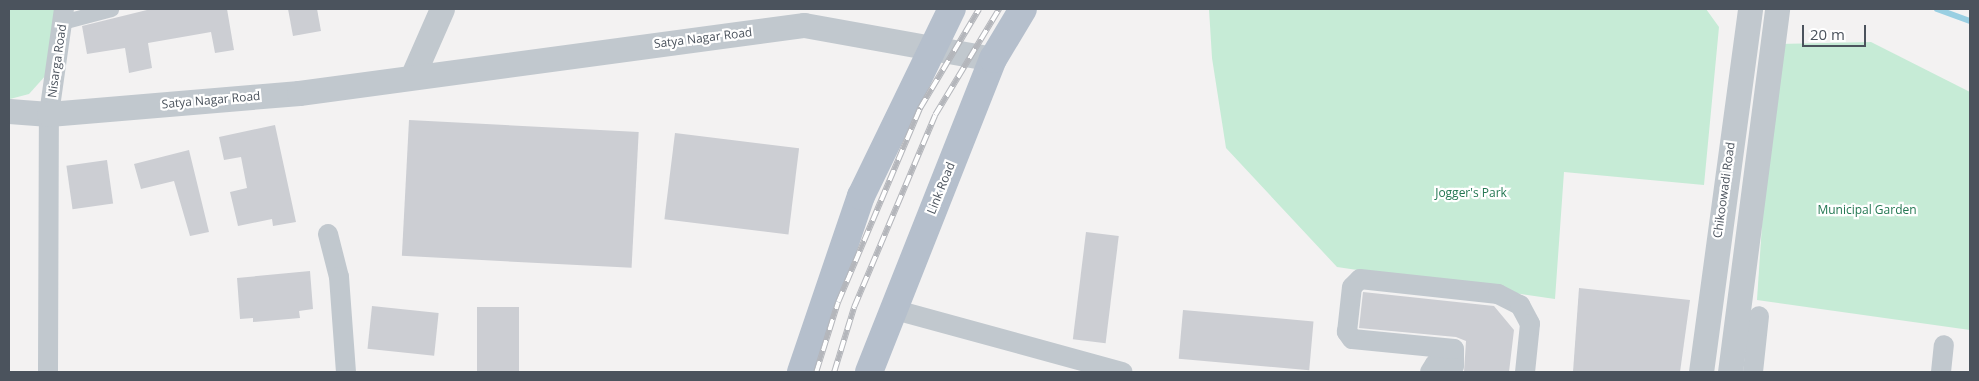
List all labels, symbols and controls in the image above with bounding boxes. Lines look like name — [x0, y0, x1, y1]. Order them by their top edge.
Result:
scale bar — [1804, 15, 1868, 47]
street label: Nisarga Road — [45, 23, 69, 99]
text: 20 m — [1810, 24, 1845, 44]
street label: Satya Nagar Road — [653, 25, 753, 51]
street label: Satya Nagar Road — [161, 89, 261, 111]
street label: Chikoowadi Road — [1710, 141, 1738, 239]
street label: Link Road — [924, 160, 958, 216]
park label: Jogger's Park — [1435, 186, 1507, 200]
park label: Municipal Garden — [1817, 203, 1917, 217]

